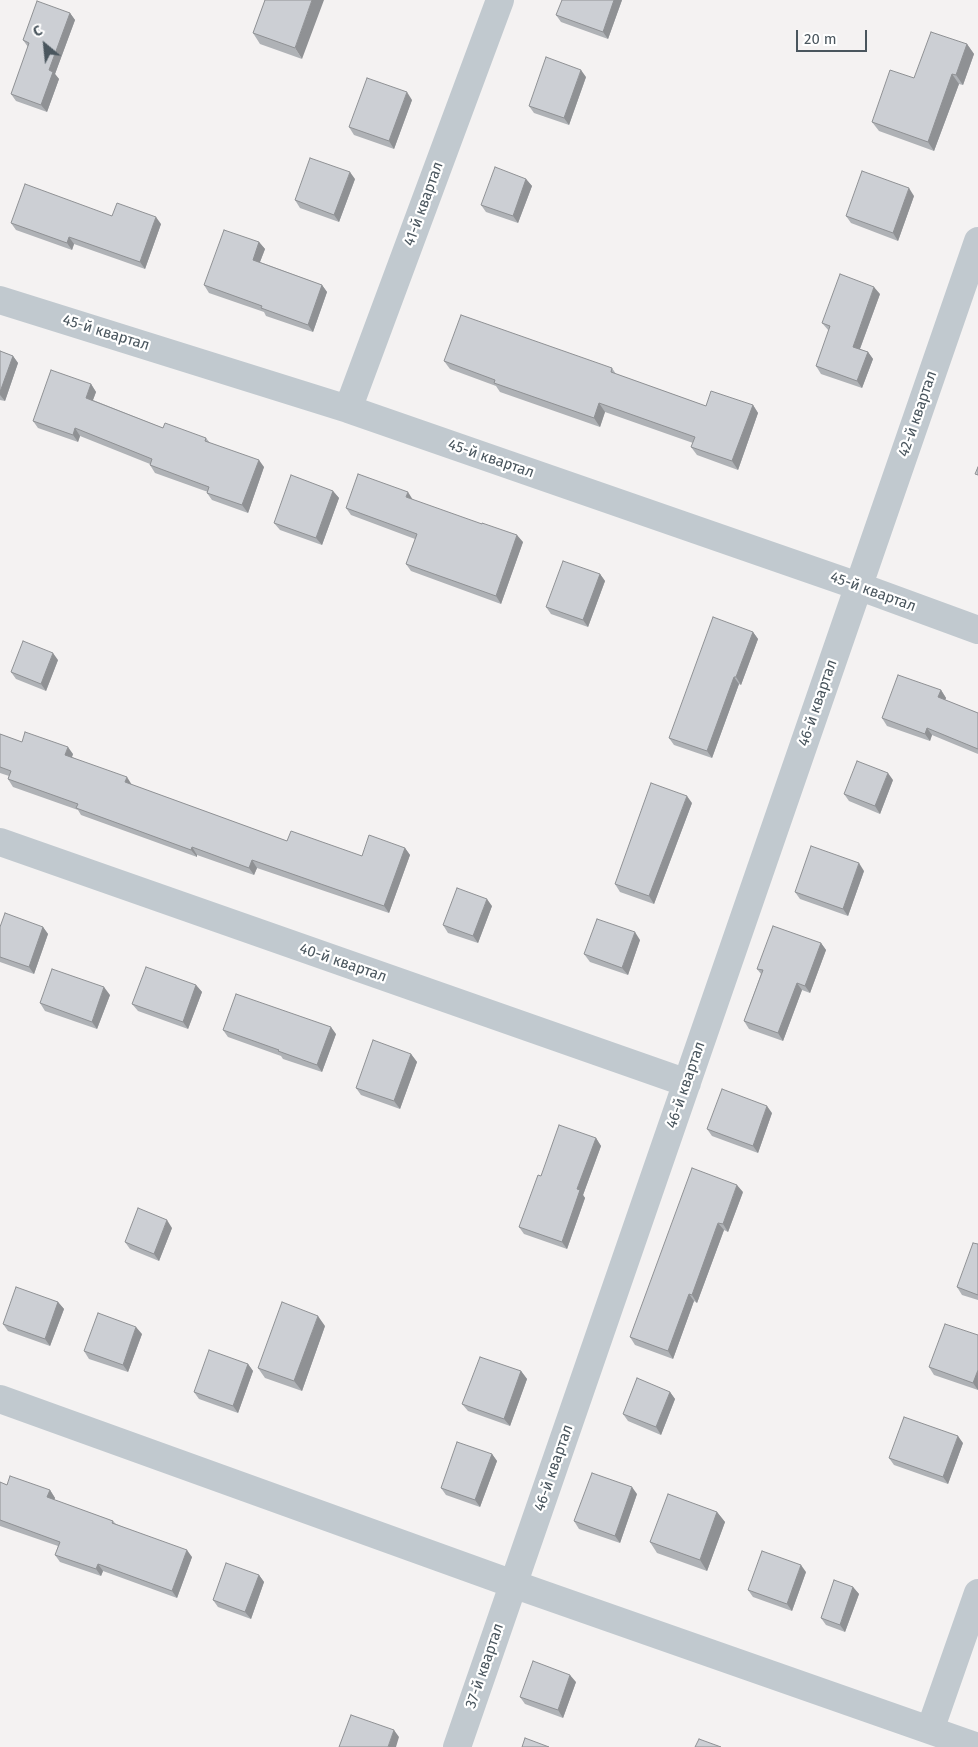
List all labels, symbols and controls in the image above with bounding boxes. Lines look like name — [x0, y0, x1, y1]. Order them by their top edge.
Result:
north arrow — [20, 20, 70, 70]
scale bar — [798, 20, 869, 52]
text: С — [30, 22, 45, 41]
text: 20 m — [804, 30, 837, 48]
street label: 41-й квартал — [400, 159, 448, 249]
street label: 45-й квартал — [60, 311, 152, 355]
street label: 42-й квартал — [895, 369, 941, 459]
street label: 45-й квартал — [445, 436, 537, 482]
street label: 45-й квартал — [828, 568, 918, 616]
street label: 46-й квартал — [795, 657, 841, 749]
street label: 40-й квартал — [297, 940, 389, 986]
street label: 46-й квартал — [663, 1039, 709, 1131]
street label: 46-й квартал — [531, 1422, 577, 1514]
street label: 37-й квартал — [462, 1621, 508, 1711]

